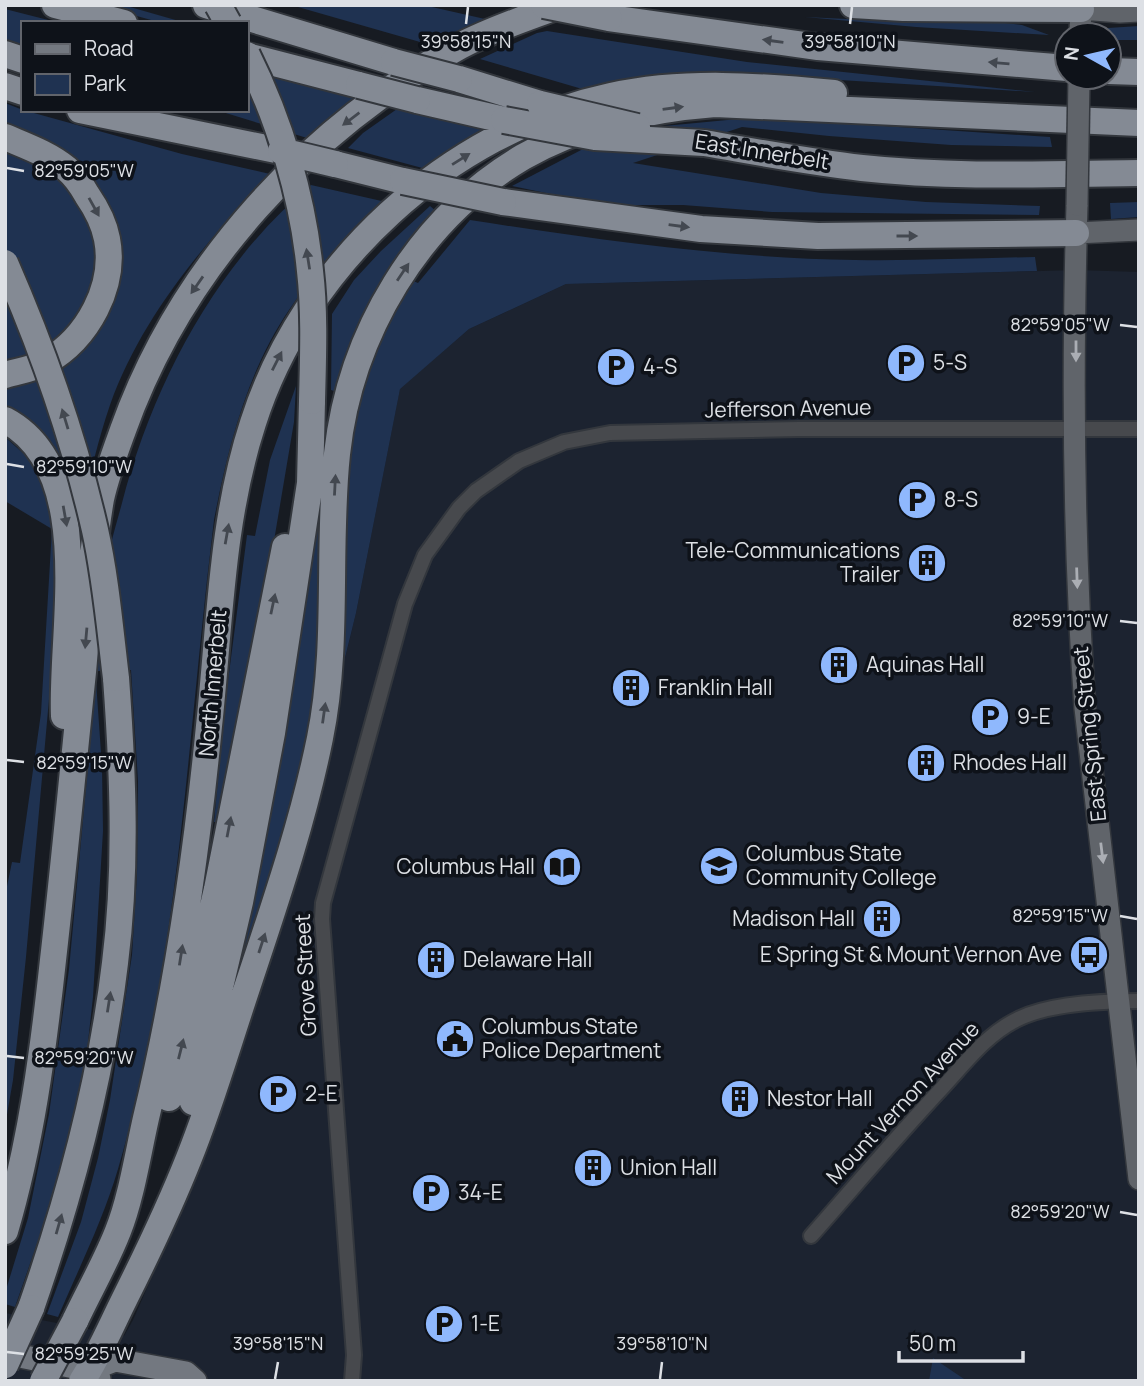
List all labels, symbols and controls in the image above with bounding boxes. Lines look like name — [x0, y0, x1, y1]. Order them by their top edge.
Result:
legend — [21, 21, 248, 112]
north arrow — [1053, 21, 1123, 91]
text: 39°58'15"N — [421, 29, 511, 53]
text: 39°58'10"N — [804, 29, 896, 53]
text: Road — [84, 34, 134, 62]
one-way arrow — [761, 35, 783, 46]
text: N — [1057, 45, 1085, 62]
one-way arrow — [988, 58, 1010, 69]
text: Park — [84, 69, 126, 97]
one-way arrow — [662, 103, 684, 114]
one-way arrow — [342, 112, 360, 126]
street label: East Innerbelt — [693, 127, 831, 175]
one-way arrow — [451, 153, 470, 166]
text: 82°59'05"W — [34, 158, 134, 182]
one-way arrow — [88, 198, 100, 217]
one-way arrow — [669, 221, 691, 232]
one-way arrow — [896, 230, 918, 242]
one-way arrow — [303, 248, 314, 270]
one-way arrow — [397, 262, 410, 282]
one-way arrow — [190, 276, 204, 294]
text: 82°59'05"W — [1010, 312, 1110, 336]
one-way arrow — [1070, 340, 1082, 362]
parking icon: 5-S — [885, 342, 927, 384]
parking icon: 4-S — [595, 346, 637, 388]
place label: 5-S — [933, 348, 967, 376]
one-way arrow — [272, 351, 283, 371]
place label: 4-S — [643, 352, 677, 380]
street label: Jefferson Avenue — [704, 393, 872, 423]
one-way arrow — [59, 409, 69, 430]
text: 82°59'10"W — [36, 454, 132, 478]
one-way arrow — [330, 474, 341, 496]
parking icon: 8-S — [896, 479, 938, 521]
place label: 8-S — [944, 485, 978, 513]
one-way arrow — [60, 505, 71, 527]
one-way arrow — [222, 523, 233, 545]
place label: Tele-Communications Trailer — [686, 536, 900, 588]
building icon: Tele-Communications Trailer — [906, 542, 948, 584]
one-way arrow — [1072, 567, 1083, 589]
one-way arrow — [268, 593, 279, 615]
street label: North Innerbelt — [192, 608, 232, 757]
text: 82°59'10"W — [1012, 608, 1108, 632]
one-way arrow — [80, 627, 91, 649]
building icon: Aquinas Hall — [818, 644, 860, 686]
street label: East Spring Street — [1066, 645, 1112, 823]
place label: Aquinas Hall — [866, 650, 984, 678]
building icon: Franklin Hall — [610, 667, 652, 709]
place label: Franklin Hall — [658, 673, 773, 701]
parking icon: 9-E — [969, 696, 1011, 738]
one-way arrow — [318, 701, 329, 723]
place label: 9-E — [1017, 702, 1051, 730]
building icon: Rhodes Hall — [905, 742, 947, 784]
place label: Rhodes Hall — [953, 748, 1067, 776]
text: 82°59'15"W — [36, 750, 132, 774]
one-way arrow — [224, 816, 235, 838]
place label: Columbus State Community College — [746, 839, 937, 891]
one-way arrow — [1096, 842, 1107, 864]
school or university icon: Columbus State Community College — [698, 845, 740, 887]
library icon: Columbus Hall — [541, 846, 583, 888]
place label: Columbus Hall — [396, 852, 535, 880]
building icon: Madison Hall — [861, 898, 903, 940]
text: 82°59'15"W — [1012, 903, 1108, 927]
place label: Madison Hall — [732, 904, 855, 932]
street label: Grove Street — [288, 913, 322, 1037]
one-way arrow — [257, 933, 267, 954]
bus stop icon: E Spring St & Mount Vernon Ave — [1068, 934, 1110, 976]
building icon: Delaware Hall — [415, 939, 457, 981]
place label: E Spring St & Mount Vernon Ave — [760, 940, 1062, 968]
one-way arrow — [176, 944, 187, 966]
place label: Delaware Hall — [463, 945, 592, 973]
one-way arrow — [104, 991, 115, 1013]
place label: Columbus State Police Department — [482, 1012, 661, 1064]
street label: Mount Vernon Avenue — [820, 1015, 985, 1189]
public building icon: Columbus State Police Department — [434, 1018, 476, 1060]
one-way arrow — [176, 1038, 187, 1060]
text: 82°59'20"W — [34, 1045, 134, 1069]
parking icon: 2-E — [257, 1073, 299, 1115]
building icon: Nestor Hall — [719, 1078, 761, 1120]
place label: 2-E — [305, 1079, 338, 1107]
place label: Nestor Hall — [767, 1084, 873, 1112]
building icon: Union Hall — [572, 1147, 614, 1189]
place label: Union Hall — [620, 1153, 717, 1181]
parking icon: 34-E — [410, 1172, 452, 1214]
place label: 34-E — [458, 1178, 503, 1206]
text: 82°59'20"W — [1010, 1199, 1110, 1223]
one-way arrow — [55, 1213, 65, 1234]
parking icon: 1-E — [423, 1303, 465, 1345]
place label: 1-E — [471, 1309, 500, 1337]
scale bar — [899, 1320, 1023, 1364]
text: 50 m — [909, 1329, 956, 1357]
text: 39°58'15"N — [233, 1331, 323, 1355]
text: 39°58'10"N — [616, 1331, 708, 1355]
text: 82°59'25"W — [35, 1341, 134, 1365]

